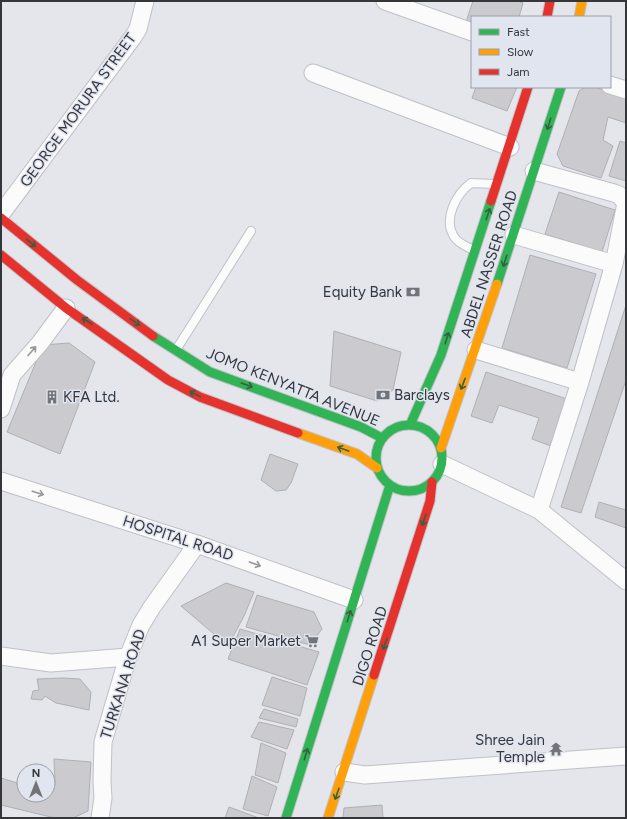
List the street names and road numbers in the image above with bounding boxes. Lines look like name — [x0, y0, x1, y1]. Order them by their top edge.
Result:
street label: GEORGE MORURA STREET — [16, 29, 140, 190]
street label: ABDEL NASSER ROAD — [457, 188, 521, 340]
street label: JOMO KENYATTA AVENUE — [204, 344, 382, 430]
street label: HOSPITAL ROAD — [120, 512, 236, 564]
street label: DIGO ROAD — [349, 604, 391, 688]
street label: TURKANA ROAD — [97, 627, 149, 741]

